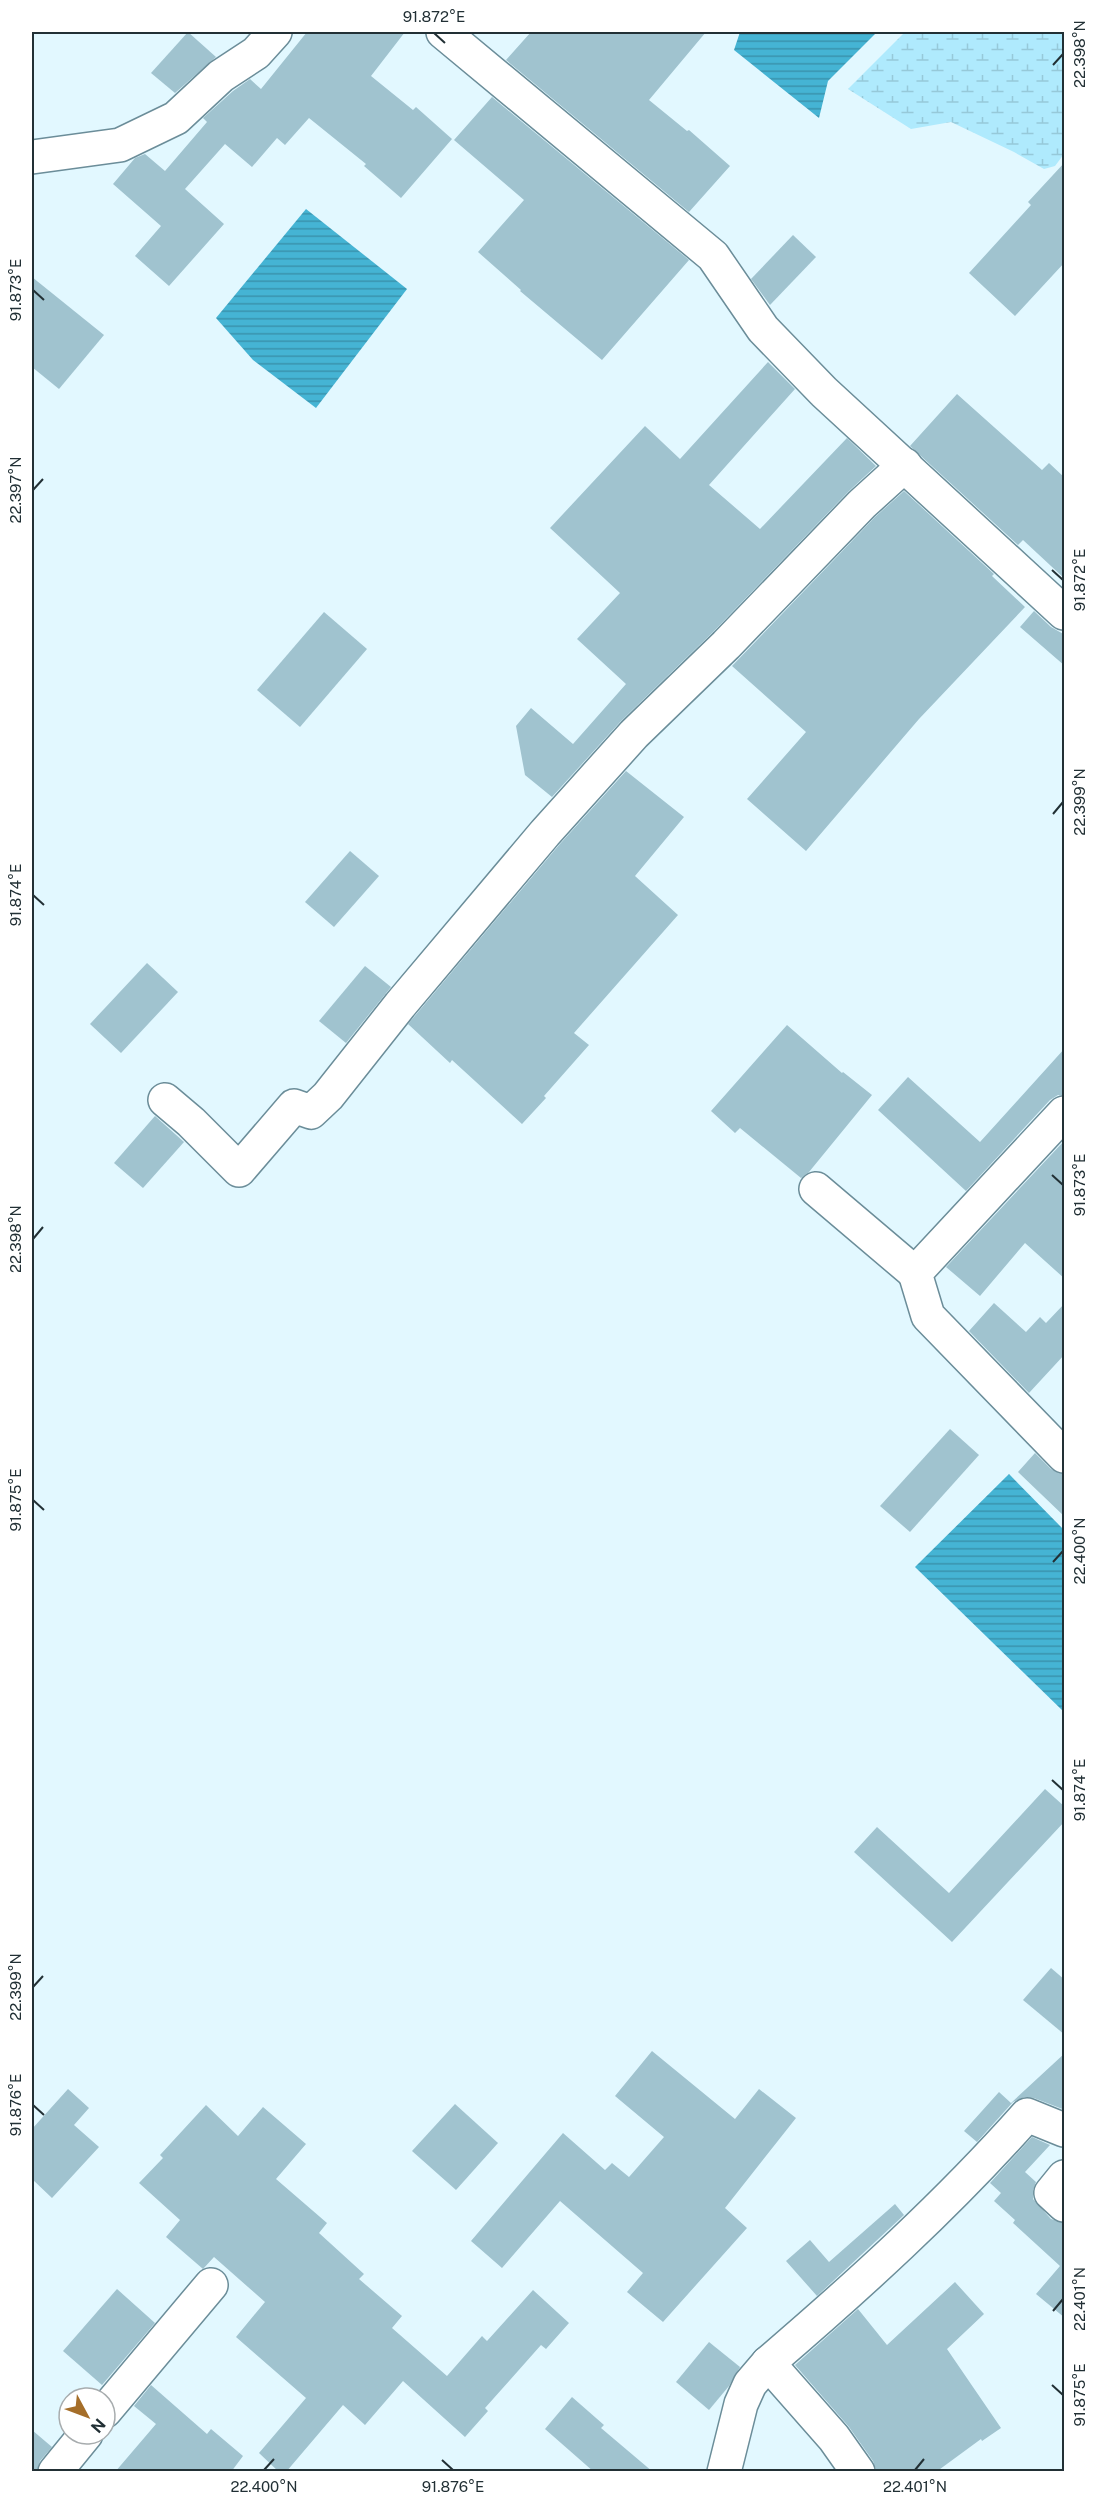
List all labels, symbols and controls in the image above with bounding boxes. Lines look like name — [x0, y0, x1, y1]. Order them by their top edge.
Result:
text: 91.872°E — [403, 8, 465, 25]
text: 22.398°N — [1071, 20, 1088, 88]
text: 91.873°E — [7, 259, 24, 321]
text: 22.397°N — [7, 457, 24, 523]
text: 91.872°E — [1071, 549, 1088, 611]
text: 22.399°N — [1071, 768, 1088, 836]
text: 91.874°E — [7, 864, 24, 926]
text: 91.873°E — [1071, 1154, 1088, 1216]
text: 22.398°N — [7, 1205, 24, 1273]
text: 91.875°E — [7, 1468, 24, 1532]
text: 22.400°N — [1071, 1517, 1088, 1585]
text: 91.874°E — [1071, 1759, 1088, 1821]
text: 22.399°N — [7, 1953, 24, 2021]
text: 91.876°E — [7, 2074, 24, 2136]
text: 22.401°N — [1071, 2267, 1088, 2331]
text: 91.875°E — [1071, 2363, 1088, 2427]
north arrow — [57, 2386, 117, 2446]
text: N — [87, 2415, 109, 2436]
text: 22.400°N — [230, 2478, 298, 2495]
text: 91.876°E — [422, 2478, 484, 2495]
text: 22.401°N — [883, 2478, 947, 2495]

